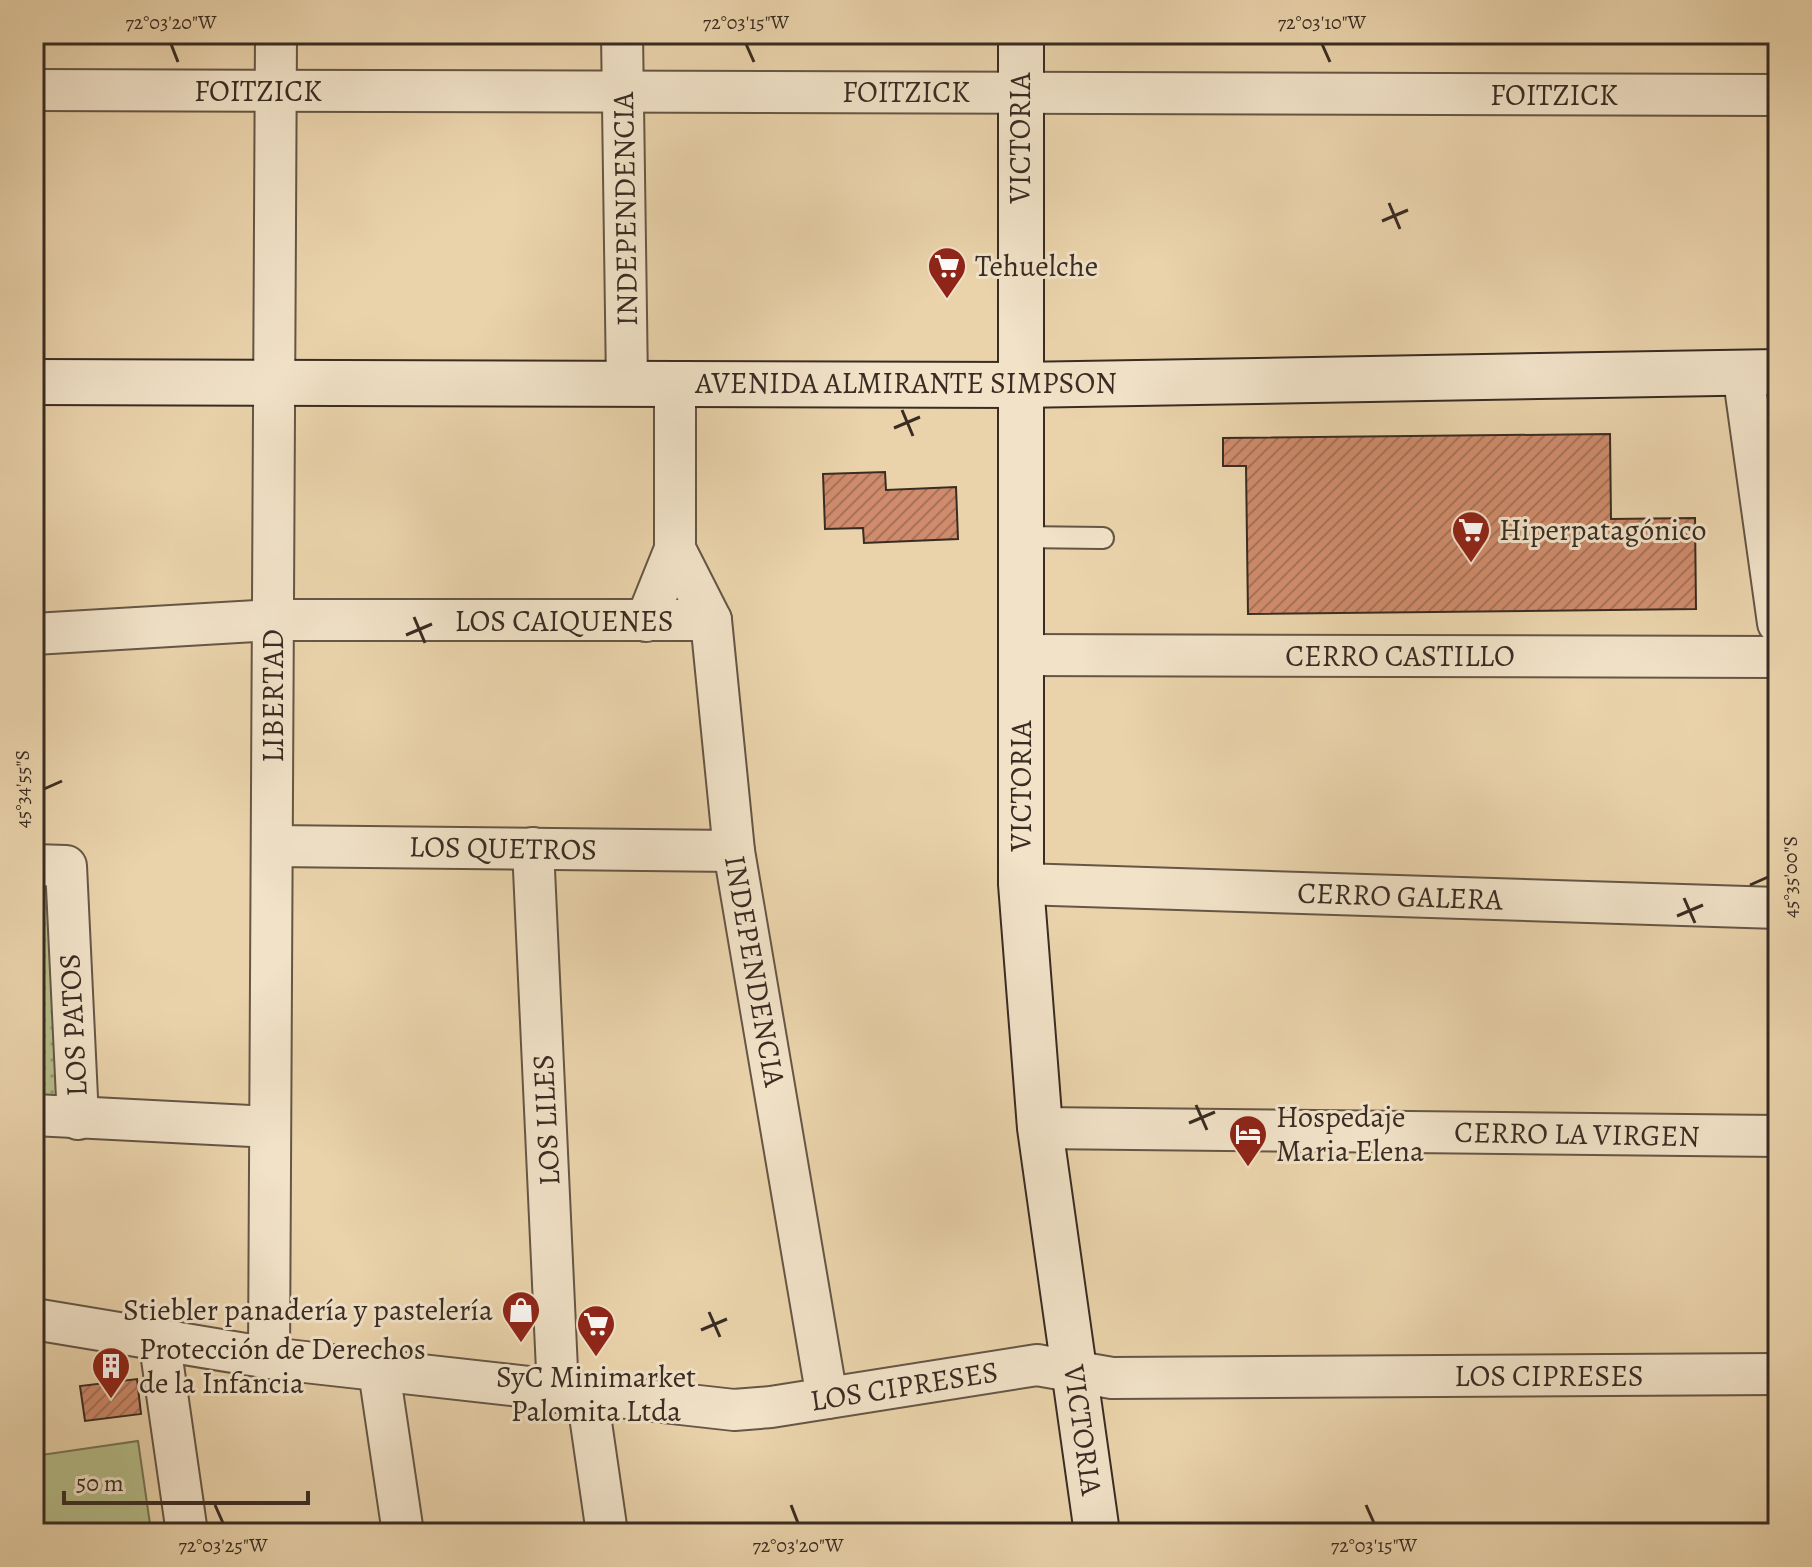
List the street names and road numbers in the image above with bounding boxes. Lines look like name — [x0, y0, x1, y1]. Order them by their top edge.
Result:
street label: FOITZICK — [194, 71, 322, 111]
street label: FOITZICK — [842, 72, 970, 112]
street label: VICTORIA — [1000, 72, 1040, 205]
street label: FOITZICK — [1490, 75, 1618, 115]
street label: INDEPENDENCIA — [603, 91, 647, 326]
street label: AVENIDA ALMIRANTE SIMPSON — [694, 363, 1117, 403]
street label: LOS CAIQUENES — [454, 601, 674, 641]
street label: LIBERTAD — [253, 629, 293, 763]
street label: CERRO CASTILLO — [1285, 636, 1515, 676]
street label: VICTORIA — [1001, 720, 1041, 853]
street label: LOS QUETROS — [409, 826, 597, 870]
street label: INDEPENDENCIA — [715, 852, 795, 1090]
street label: CERRO GALERA — [1297, 872, 1504, 920]
street label: LOS PATOS — [49, 953, 97, 1097]
street label: LOS LILES — [523, 1053, 569, 1187]
street label: CERRO LA VIRGEN — [1454, 1112, 1700, 1156]
street label: LOS CIPRESES — [807, 1351, 1001, 1421]
street label: LOS CIPRESES — [1454, 1356, 1644, 1396]
street label: VICTORIA — [1054, 1361, 1112, 1498]

